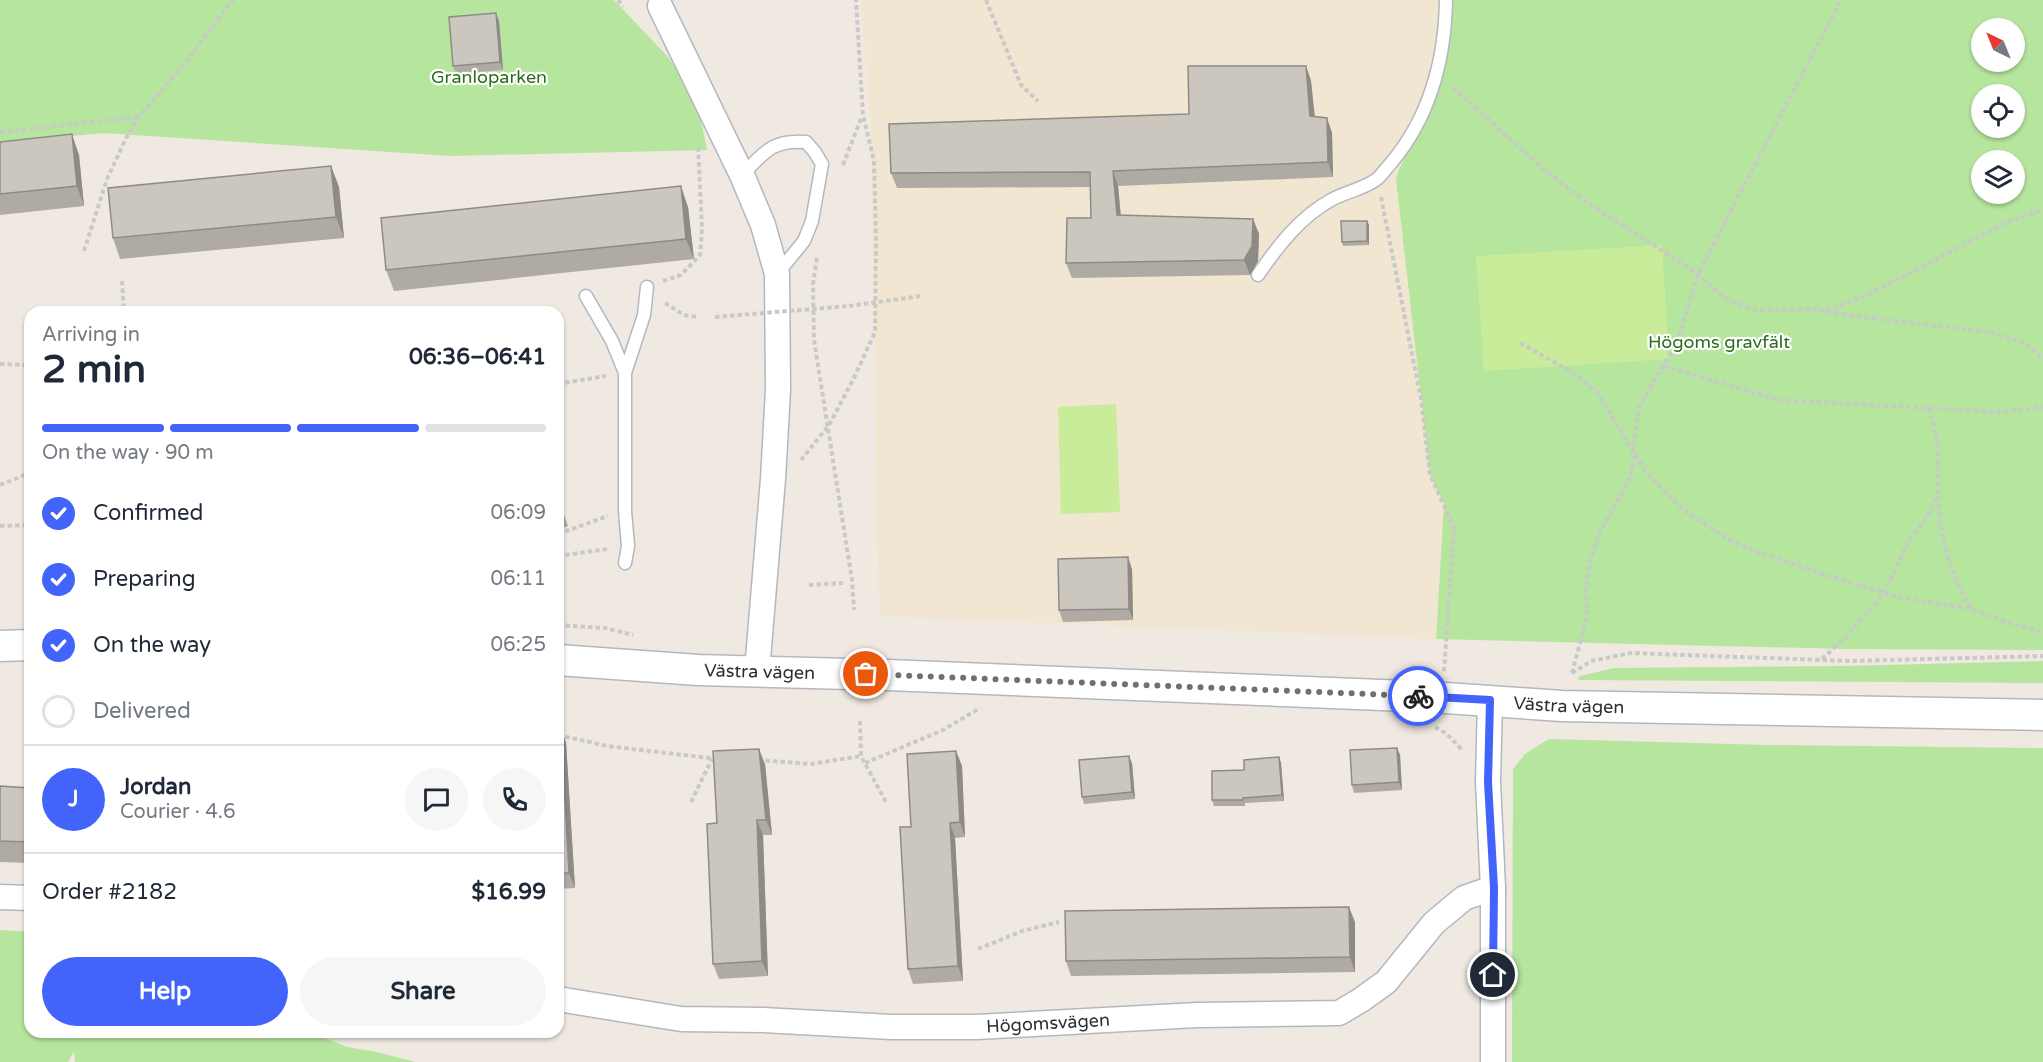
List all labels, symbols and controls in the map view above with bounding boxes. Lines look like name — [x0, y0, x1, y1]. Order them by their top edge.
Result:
north arrow — [1971, 18, 2025, 72]
map controls — [1971, 18, 2025, 204]
park label: Granloparken — [431, 66, 547, 88]
button: locate — [1971, 84, 2025, 138]
button: layers — [1971, 150, 2025, 204]
text: Arriving in — [42, 323, 140, 347]
park label: Högoms gravfält — [1648, 331, 1790, 353]
text: 06:36–06:41 — [409, 344, 546, 370]
text: 2 min — [42, 346, 146, 393]
text: On the way · 90 m — [42, 441, 214, 465]
icon: check — [42, 497, 75, 530]
text: Confirmed — [93, 500, 203, 526]
text: 06:09 — [491, 501, 546, 525]
icon: check — [42, 563, 75, 596]
text: Preparing — [93, 566, 196, 592]
text: 06:11 — [491, 567, 546, 591]
icon: check — [42, 629, 75, 662]
text: On the way — [93, 632, 211, 658]
text: 06:25 — [491, 633, 546, 657]
pin — [840, 648, 891, 699]
icon: bag — [849, 657, 882, 690]
street label: Västra vägen — [704, 659, 815, 684]
courier — [1388, 666, 1448, 726]
icon: bike — [1402, 680, 1435, 713]
street label: Västra vägen — [1513, 692, 1624, 718]
text: Delivered — [93, 698, 191, 724]
button: chat — [405, 768, 468, 831]
button: phone — [483, 768, 546, 831]
text: Jordan — [120, 774, 191, 800]
text: J — [68, 786, 79, 812]
text: Courier · 4.6 — [120, 800, 235, 824]
text: Order #2182 — [42, 879, 177, 905]
text: $16.99 — [471, 879, 546, 905]
pin — [1467, 949, 1518, 1000]
button: Help — [42, 957, 288, 1026]
button: Share — [300, 957, 546, 1026]
icon: home — [1476, 958, 1509, 991]
street label: Högomsvägen — [986, 1009, 1110, 1037]

